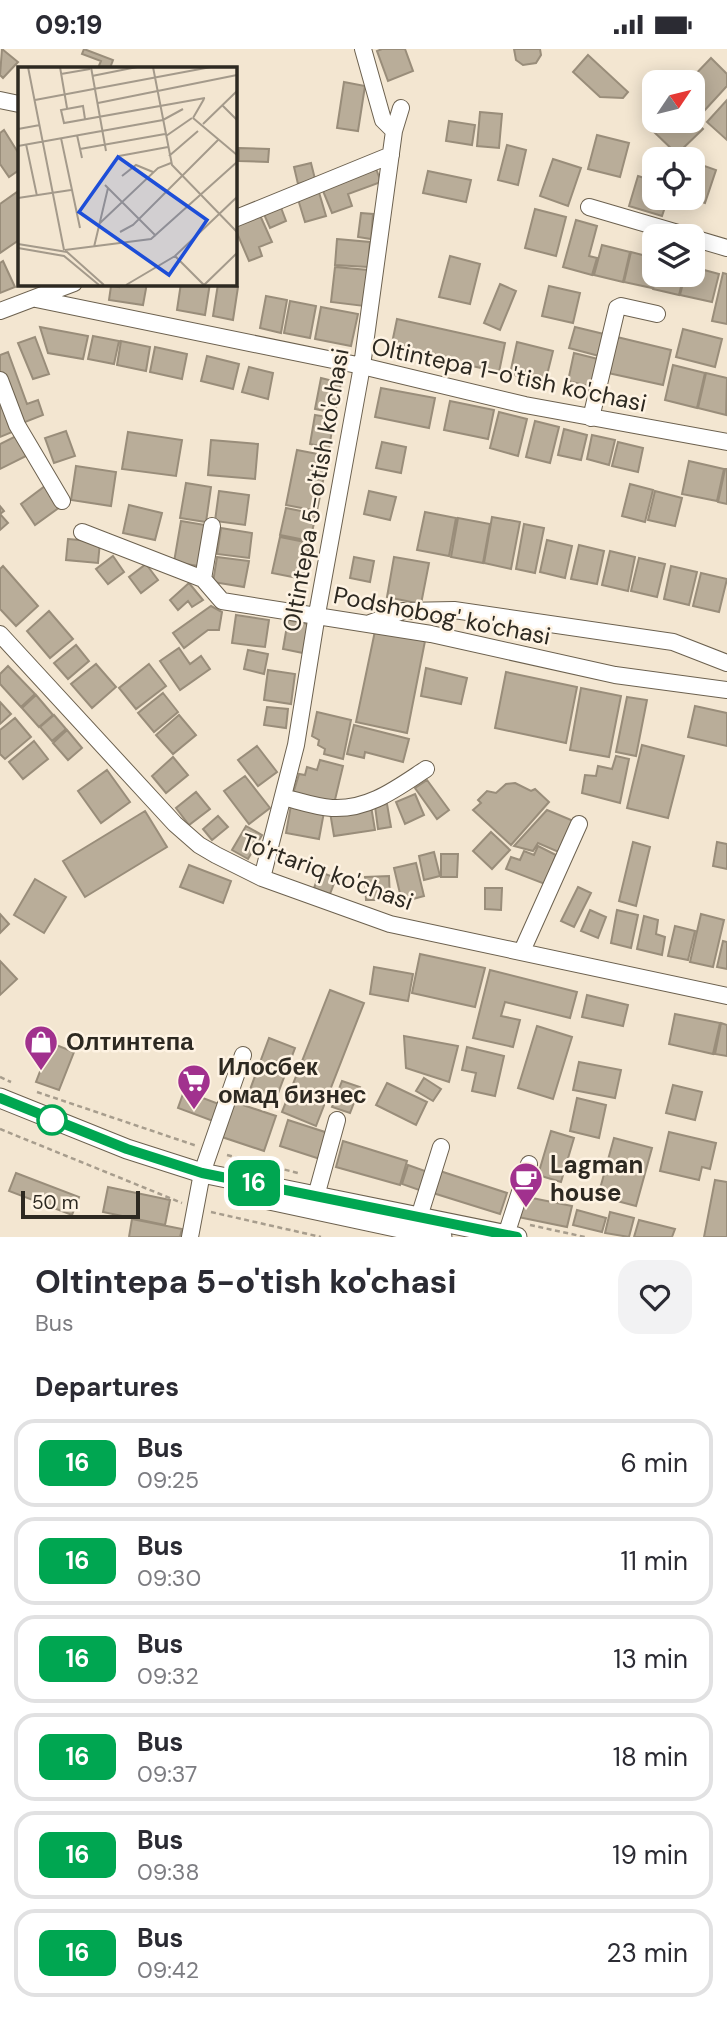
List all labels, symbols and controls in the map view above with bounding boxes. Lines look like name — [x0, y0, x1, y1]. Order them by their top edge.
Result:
text: 09:19 — [35, 8, 102, 42]
inset map — [18, 67, 236, 285]
north arrow — [642, 70, 705, 133]
map controls — [642, 70, 705, 287]
button: locate — [642, 147, 705, 210]
button: layers — [642, 224, 705, 287]
street label: Oltintepa 1-o'tish ko'chasi — [369, 330, 650, 419]
street label: Oltintepa 5-o'tish ko'chasi — [275, 346, 356, 634]
street label: Podshobog' ko'chasi — [331, 579, 553, 652]
street label: To'rtariq ko'chasi — [237, 826, 418, 917]
shop icon: Олтинтепа — [22, 1023, 60, 1072]
place label: Олтинтепа — [66, 1026, 194, 1057]
place label: Илосбек омад бизнес — [218, 1051, 366, 1110]
supermarket icon: Илосбек омад бизнес — [175, 1062, 213, 1111]
unlabelled marker — [37, 1105, 67, 1135]
place label: Lagman house — [550, 1149, 643, 1208]
line badge: 16 — [222, 1160, 286, 1206]
cafe icon: Lagman house — [507, 1160, 545, 1209]
text: 16 — [242, 1167, 266, 1198]
scale bar — [21, 1188, 140, 1220]
text: 50 m — [32, 1190, 79, 1215]
text: Oltintepa 5-o'tish ko'chasi — [35, 1260, 456, 1303]
button: heart — [618, 1260, 692, 1334]
text: Bus — [35, 1308, 74, 1338]
text: Departures — [35, 1370, 179, 1404]
text: Bus — [137, 1431, 183, 1465]
text: 6 min — [620, 1446, 688, 1480]
text: 16 — [66, 1447, 89, 1478]
text: 09:25 — [137, 1465, 199, 1495]
text: Bus — [137, 1529, 183, 1563]
text: 11 min — [621, 1544, 688, 1578]
text: 16 — [66, 1545, 89, 1576]
text: 09:30 — [137, 1563, 201, 1593]
text: Bus — [137, 1627, 183, 1661]
text: 13 min — [613, 1642, 688, 1676]
text: 16 — [66, 1643, 89, 1674]
text: 09:32 — [137, 1661, 199, 1691]
text: Bus — [137, 1725, 183, 1759]
text: 18 min — [613, 1740, 688, 1774]
text: 16 — [66, 1741, 89, 1772]
text: 09:37 — [137, 1759, 197, 1789]
text: Bus — [137, 1823, 183, 1857]
text: 19 min — [612, 1838, 688, 1872]
text: 16 — [66, 1839, 89, 1870]
text: 09:38 — [137, 1857, 199, 1887]
text: Bus — [137, 1921, 183, 1955]
text: 23 min — [606, 1936, 688, 1970]
text: 16 — [66, 1937, 89, 1968]
text: 09:42 — [137, 1955, 199, 1985]

